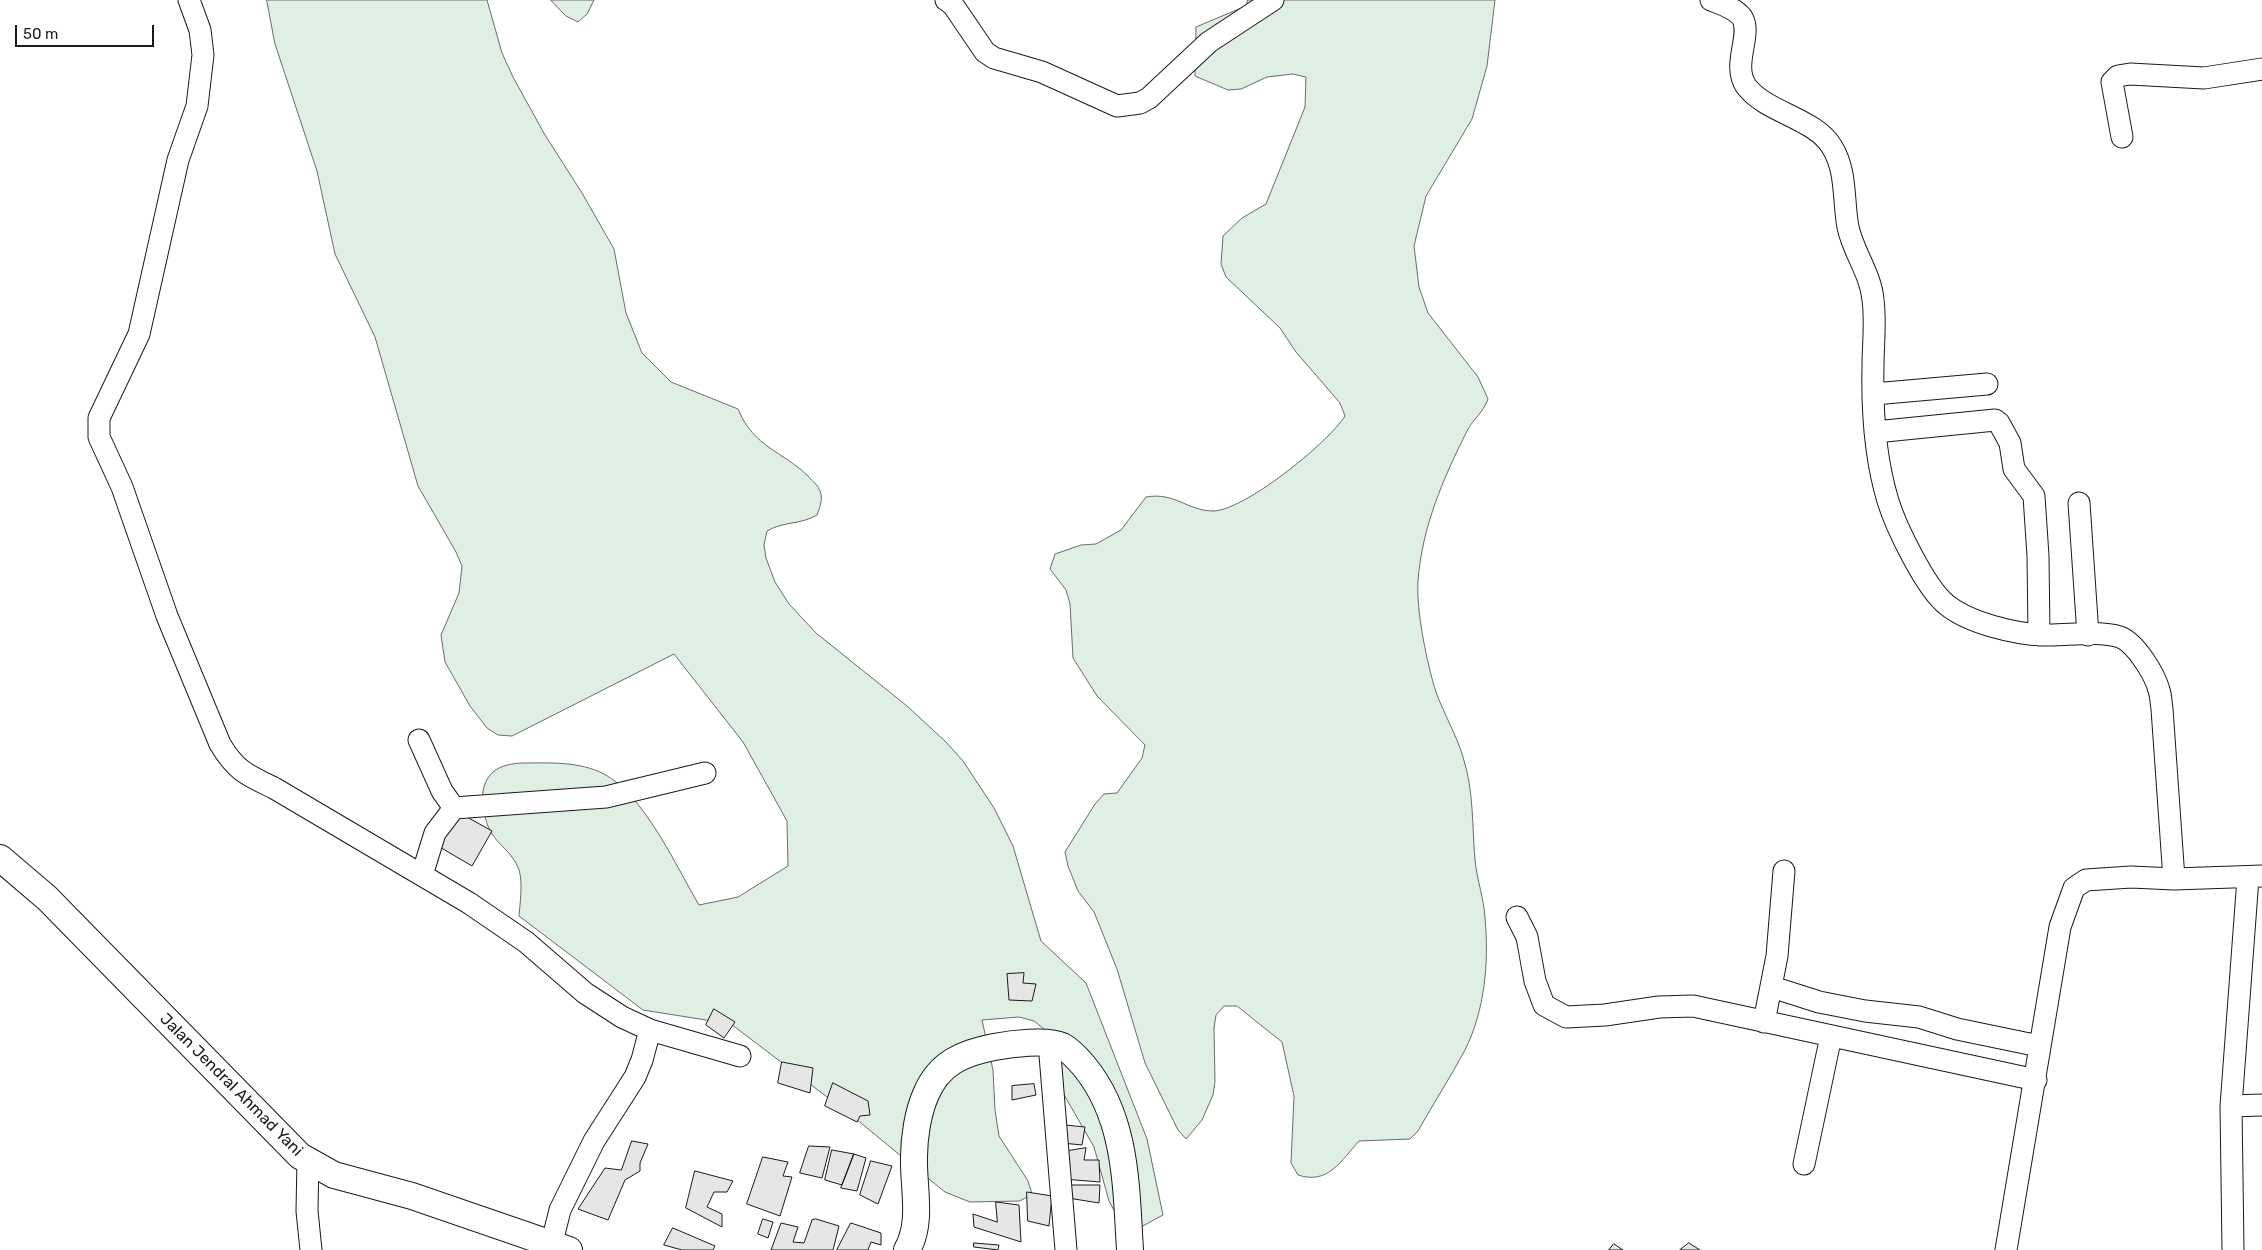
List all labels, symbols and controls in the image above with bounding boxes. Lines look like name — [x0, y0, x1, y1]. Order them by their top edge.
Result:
scale bar — [18, 15, 156, 47]
text: 50 m — [23, 25, 58, 43]
street label: Jalan Jendral Ahmad Yani — [156, 1010, 306, 1160]

